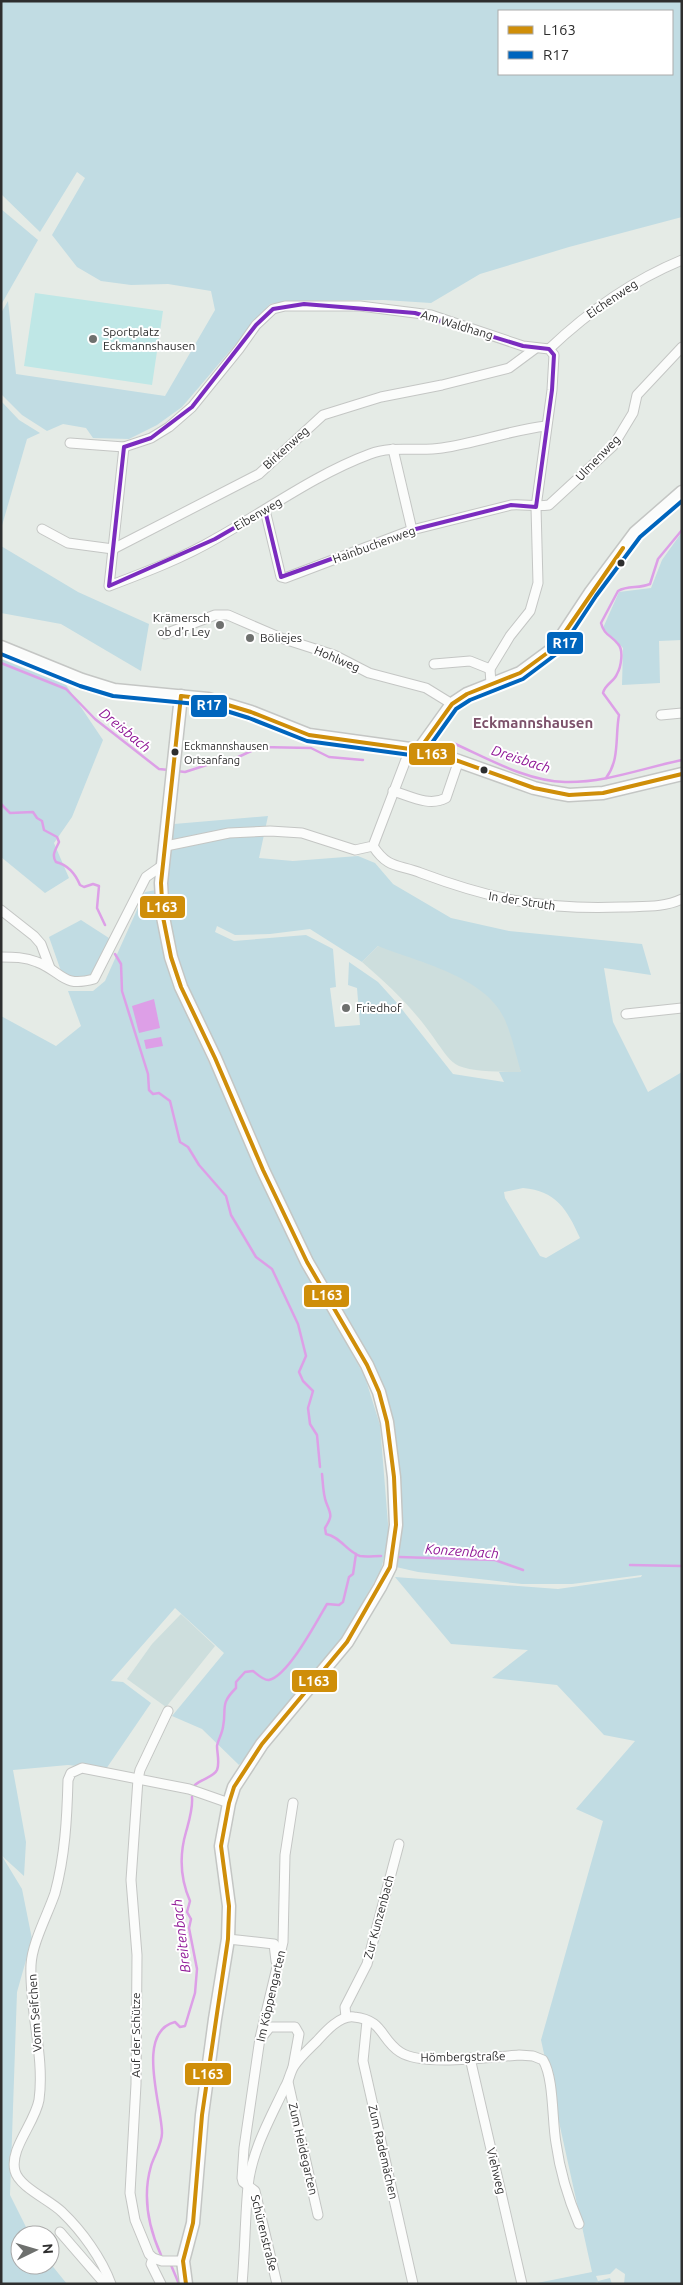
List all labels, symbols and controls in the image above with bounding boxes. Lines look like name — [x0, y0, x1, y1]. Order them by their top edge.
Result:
legend — [498, 10, 673, 75]
text: L163 — [543, 21, 576, 38]
text: R17 — [543, 46, 569, 63]
street label: Eichenweg — [584, 277, 640, 320]
street label: Am Waldhang — [419, 307, 495, 342]
place label: Sportplatz Eckmannshausen — [103, 325, 195, 352]
marker: Sportplatz Eckmannshausen — [87, 333, 99, 345]
street label: Birkenweg — [260, 424, 311, 472]
street label: Ulmenweg — [573, 432, 622, 483]
street label: Eibenweg — [232, 495, 284, 532]
street label: Hainbuchenweg — [331, 524, 417, 565]
unlabelled marker — [616, 558, 626, 568]
place label: Krämersch ob d'r Ley — [153, 611, 210, 638]
marker: Krämersch ob d'r Ley — [214, 619, 226, 631]
place label: Böliejes — [260, 631, 302, 644]
line badge: R17 — [546, 631, 584, 655]
marker: Böliejes — [244, 632, 256, 644]
text: R17 — [553, 635, 578, 651]
street label: Hohlweg — [312, 643, 362, 674]
line badge: R17 — [190, 694, 228, 718]
text: R17 — [197, 697, 222, 713]
water label: Dreisbach — [96, 705, 154, 755]
district label: Eckmannshausen — [473, 714, 593, 731]
place label: Eckmannshausen Ortsanfang — [184, 740, 269, 766]
line badge: L163 — [408, 742, 456, 766]
water label: Dreisbach — [489, 742, 553, 776]
text: L163 — [416, 746, 448, 762]
marker: Eckmannshausen Ortsanfang — [170, 747, 180, 757]
unlabelled marker — [479, 765, 489, 775]
street label: In der Struth — [488, 889, 556, 912]
line badge: L163 — [139, 895, 186, 919]
text: L163 — [146, 899, 178, 915]
place label: Friedhof — [356, 1001, 402, 1014]
marker: Friedhof — [340, 1002, 352, 1014]
line badge: L163 — [303, 1284, 350, 1308]
text: L163 — [311, 1287, 343, 1303]
water label: Konzenbach — [424, 1540, 500, 1562]
line badge: L163 — [291, 1669, 338, 1693]
text: L163 — [298, 1673, 330, 1689]
street label: Zur Kunzenbach — [361, 1873, 396, 1960]
water label: Breitenbach — [169, 1898, 193, 1974]
street label: Im Köppengarten — [254, 1949, 287, 2043]
street label: Vorm Seifchen — [25, 1974, 44, 2052]
street label: Auf der Schütze — [129, 1992, 142, 2078]
street label: Hömbergstraße — [420, 2049, 506, 2064]
line badge: L163 — [184, 2062, 232, 2086]
text: L163 — [192, 2066, 224, 2082]
street label: Zum Heidegarten — [287, 2102, 320, 2196]
street label: Zum Rademächen — [366, 2103, 401, 2200]
street label: Viehweg — [484, 2146, 509, 2195]
street label: Schürenstraße — [249, 2193, 280, 2272]
north arrow — [10, 2225, 60, 2275]
text: N — [40, 2243, 56, 2255]

